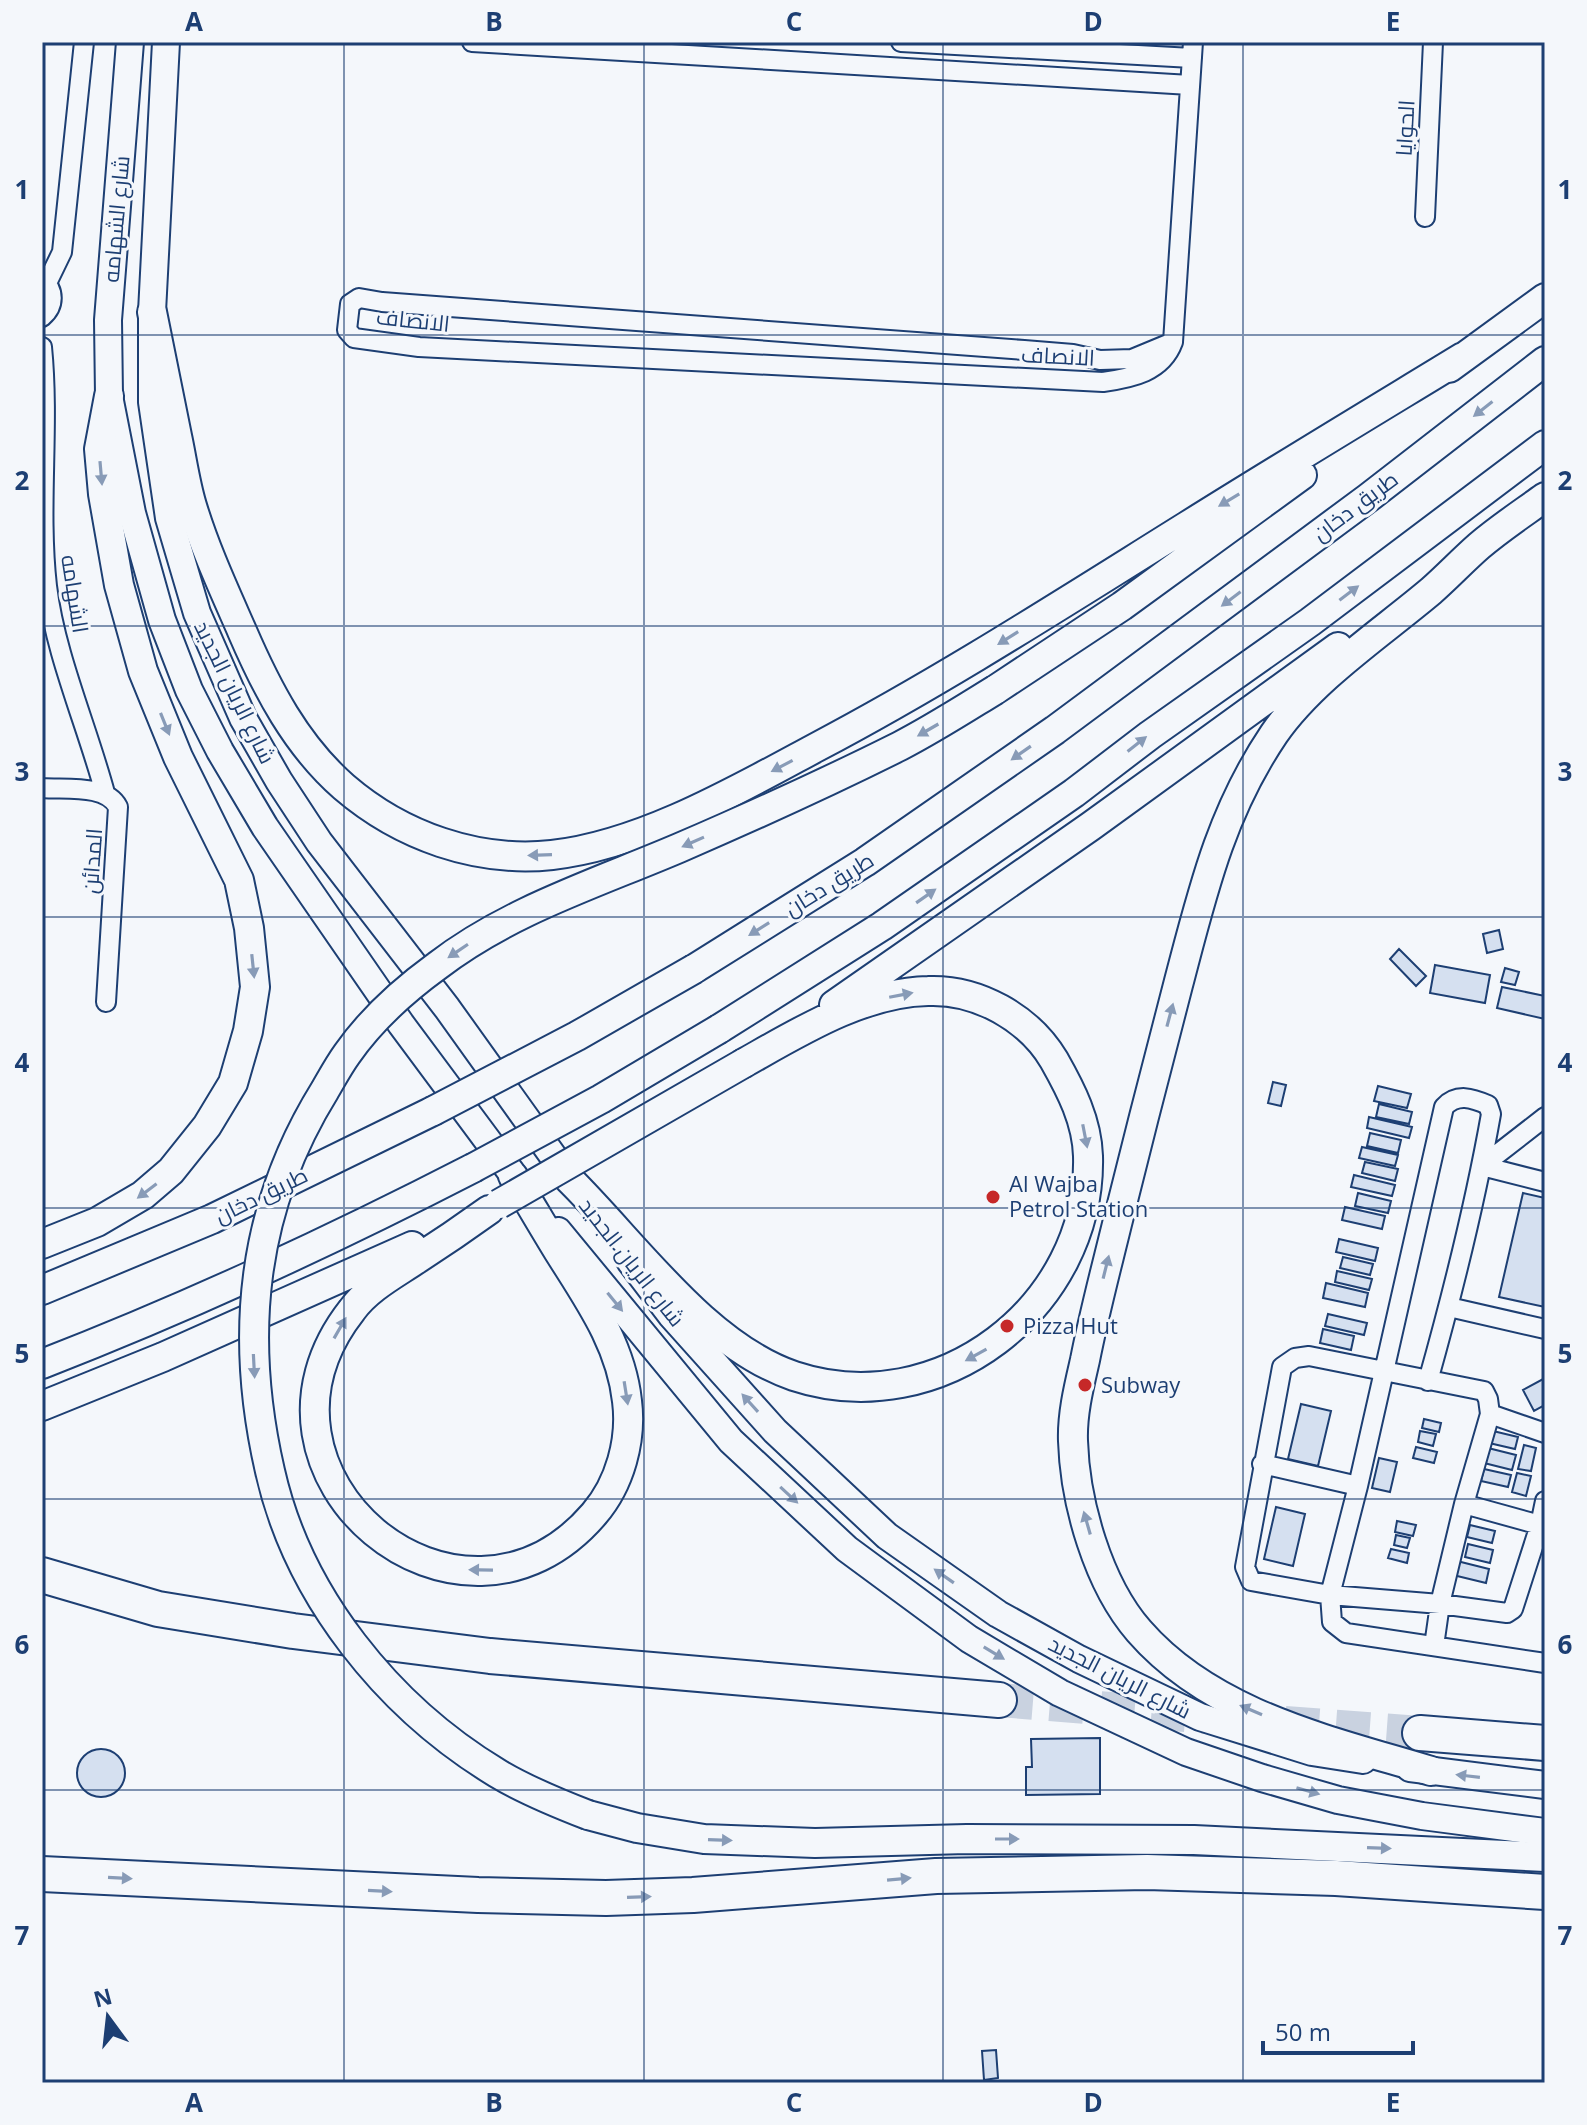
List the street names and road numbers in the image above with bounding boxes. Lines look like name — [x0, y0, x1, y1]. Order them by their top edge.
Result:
street label: الحوايا — [1388, 99, 1420, 157]
street label: شارع الشهامه — [95, 154, 136, 284]
street label: الانصاف — [375, 300, 451, 338]
street label: الانصاف — [1020, 338, 1096, 372]
street label: طريق دخان — [1305, 463, 1403, 547]
street label: الشهامه — [55, 553, 97, 635]
street label: شارع الريان الجديد — [187, 615, 284, 769]
street label: المدائن — [74, 827, 108, 895]
street label: طريق دخان — [778, 844, 879, 922]
street label: طريق دخان — [209, 1159, 312, 1229]
street label: شارع الريان الجديد — [572, 1191, 693, 1333]
street label: شارع الريان الجديد — [1044, 1627, 1197, 1726]

